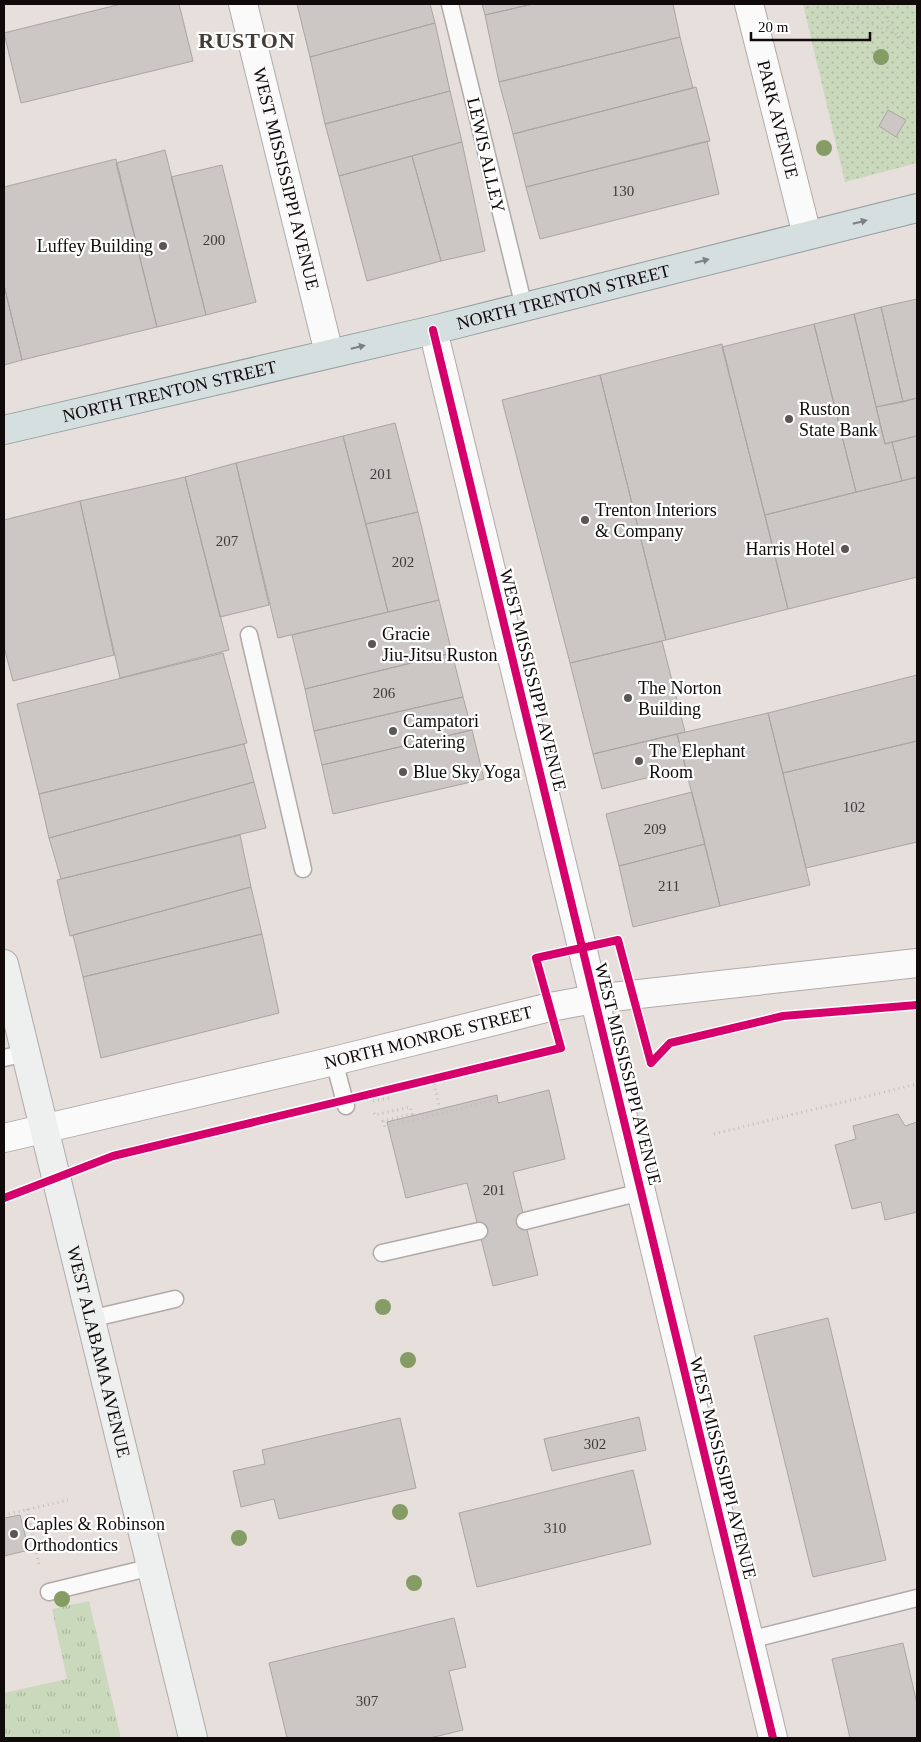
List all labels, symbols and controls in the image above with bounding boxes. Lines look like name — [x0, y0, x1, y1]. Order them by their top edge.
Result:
scale bar — [751, 10, 870, 42]
text: 20 m — [758, 19, 789, 35]
district label: RUSTON — [198, 28, 296, 53]
street label: PARK AVENUE — [753, 58, 802, 181]
street label: WEST MISSISSIPPI AVENUE — [249, 65, 323, 292]
street label: LEWIS ALLEY — [463, 96, 509, 214]
house number: 130 — [612, 183, 634, 199]
one-way arrow — [853, 218, 868, 226]
house number: 200 — [203, 232, 225, 248]
place label: Luffey Building — [37, 236, 153, 256]
marker: Luffey Building — [157, 240, 169, 252]
one-way arrow — [695, 257, 710, 265]
street label: NORTH TRENTON STREET — [455, 261, 672, 334]
one-way arrow — [350, 343, 365, 351]
street label: NORTH TRENTON STREET — [60, 357, 279, 426]
place label: Ruston State Bank — [799, 399, 878, 440]
marker: Ruston State Bank — [783, 413, 795, 425]
house number: 201 — [370, 466, 392, 482]
place label: Trenton Interiors & Company — [595, 500, 717, 541]
marker: Trenton Interiors & Company — [579, 514, 591, 526]
house number: 207 — [216, 533, 239, 549]
place label: Harris Hotel — [746, 539, 835, 559]
marker: Harris Hotel — [839, 543, 851, 555]
house number: 202 — [392, 554, 414, 570]
street label: WEST MISSISSIPPI AVENUE — [496, 567, 570, 793]
place label: Gracie Jiu-Jitsu Ruston — [382, 624, 498, 665]
marker: Gracie Jiu-Jitsu Ruston — [366, 638, 378, 650]
place label: The Norton Building — [638, 678, 721, 719]
house number: 206 — [373, 685, 396, 701]
marker: The Norton Building — [622, 692, 634, 704]
place label: Campatori Catering — [403, 711, 479, 752]
marker: Campatori Catering — [387, 725, 399, 737]
place label: The Elephant Room — [649, 741, 745, 782]
marker: The Elephant Room — [633, 755, 645, 767]
place label: Blue Sky Yoga — [413, 762, 521, 782]
marker: Blue Sky Yoga — [397, 766, 409, 778]
house number: 102 — [843, 799, 865, 815]
house number: 209 — [644, 821, 666, 837]
house number: 211 — [658, 878, 680, 894]
street label: WEST MISSISSIPPI AVENUE — [591, 961, 665, 1187]
street label: NORTH MONROE STREET — [322, 1002, 534, 1073]
house number: 201 — [483, 1182, 505, 1198]
street label: WEST ALABAMA AVENUE — [63, 1244, 134, 1460]
street label: WEST MISSISSIPPI AVENUE — [686, 1355, 760, 1581]
house number: 302 — [584, 1436, 606, 1452]
place label: Caples & Robinson Orthodontics — [24, 1514, 165, 1555]
house number: 310 — [544, 1520, 566, 1536]
marker: Caples & Robinson Orthodontics — [8, 1528, 20, 1540]
house number: 307 — [356, 1693, 379, 1709]

